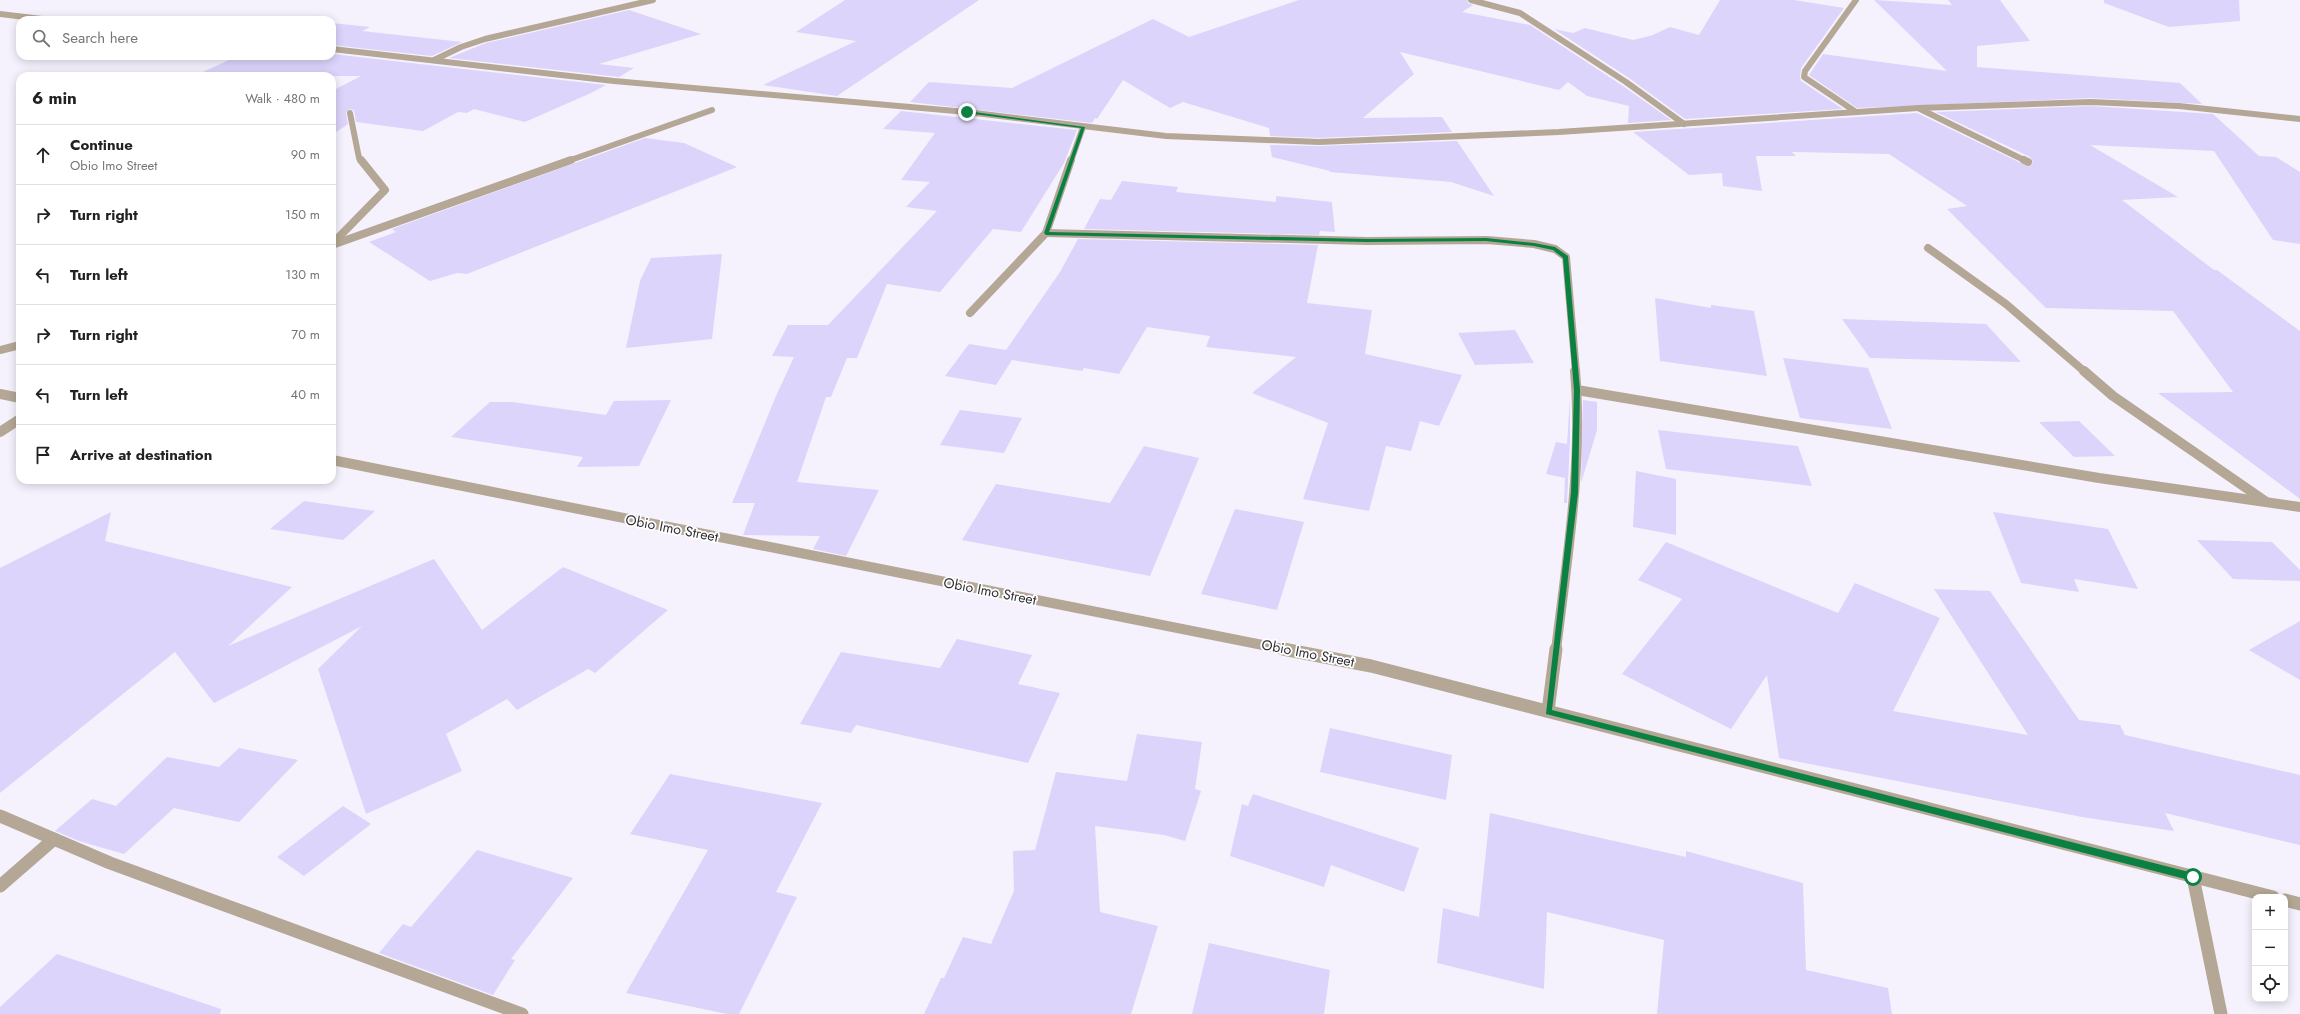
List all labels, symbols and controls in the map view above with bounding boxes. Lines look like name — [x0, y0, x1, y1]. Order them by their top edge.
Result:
search box — [16, 16, 336, 60]
icon: search — [30, 27, 52, 49]
text: Search here — [62, 27, 138, 49]
text: 6 min — [32, 86, 77, 110]
text: Walk · 480 m — [245, 89, 320, 108]
route end — [958, 103, 976, 121]
text: Continue — [70, 134, 133, 156]
icon: ahead — [32, 144, 54, 166]
text: 90 m — [291, 145, 320, 164]
text: Obio Imo Street — [70, 156, 157, 175]
icon: right — [32, 204, 54, 226]
text: Turn right — [70, 204, 138, 226]
text: 150 m — [285, 205, 320, 224]
icon: left — [32, 264, 54, 286]
text: Turn left — [70, 264, 128, 286]
text: 130 m — [285, 265, 320, 284]
icon: right — [32, 324, 54, 346]
text: Turn right — [70, 324, 138, 346]
text: 70 m — [291, 325, 320, 344]
icon: left — [32, 384, 54, 406]
text: Turn left — [70, 384, 128, 406]
text: 40 m — [291, 385, 320, 404]
icon: arrive — [32, 444, 54, 466]
text: Arrive at destination — [70, 444, 212, 466]
street label: Obio Imo Street — [624, 509, 721, 547]
street label: Obio Imo Street — [942, 572, 1039, 610]
street label: Obio Imo Street — [1260, 634, 1357, 672]
route start — [2184, 868, 2202, 886]
map controls — [2252, 894, 2288, 1002]
button: + — [2252, 894, 2288, 930]
button: − — [2252, 930, 2288, 966]
button: locate — [2252, 966, 2288, 1002]

